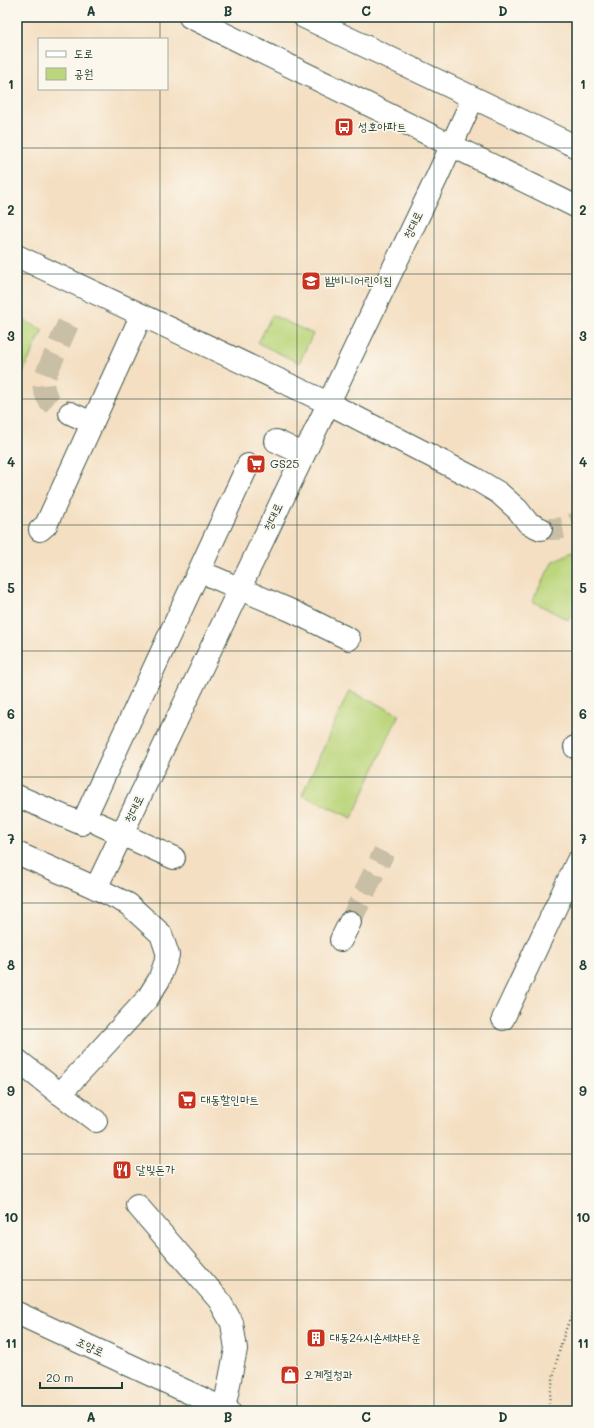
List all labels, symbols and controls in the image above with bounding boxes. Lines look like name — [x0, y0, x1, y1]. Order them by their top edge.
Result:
text: A — [86, 2, 96, 19]
text: B — [224, 2, 233, 19]
text: C — [361, 2, 371, 19]
text: D — [498, 2, 508, 19]
legend — [38, 38, 168, 90]
text: 도로 — [74, 45, 93, 61]
text: 공원 — [74, 65, 93, 81]
text: 1 — [8, 75, 14, 92]
text: 1 — [580, 75, 586, 92]
bus stop icon: 성호아파트 — [333, 116, 355, 138]
place label: 성호아파트 — [358, 118, 406, 134]
text: 2 — [7, 201, 15, 218]
text: 2 — [579, 201, 587, 218]
street label: 청대로 — [399, 208, 426, 241]
school or university icon: 밤비니어린이집 — [300, 270, 322, 292]
place label: 밤비니어린이집 — [325, 272, 393, 288]
text: 3 — [7, 327, 15, 344]
text: 3 — [579, 327, 587, 344]
text: 4 — [7, 453, 15, 470]
supermarket icon: GS25 — [245, 453, 267, 475]
text: 4 — [579, 453, 587, 470]
place label: GS25 — [270, 455, 299, 471]
street label: 청대로 — [259, 500, 285, 533]
text: 5 — [7, 579, 15, 596]
text: 5 — [579, 579, 587, 596]
text: 6 — [7, 705, 15, 722]
text: 6 — [579, 705, 587, 722]
street label: 청대로 — [120, 792, 147, 825]
text: 7 — [7, 830, 15, 847]
text: 7 — [579, 830, 587, 847]
text: 8 — [7, 956, 15, 973]
text: 8 — [579, 956, 587, 973]
text: 9 — [7, 1082, 15, 1099]
text: 9 — [579, 1082, 587, 1099]
supermarket icon: 대동할인마트 — [176, 1089, 198, 1111]
place label: 대동할인마트 — [201, 1091, 259, 1107]
restaurant icon: 달빛돈가 — [111, 1159, 133, 1181]
place label: 달빛돈가 — [136, 1161, 175, 1177]
text: 10 — [4, 1208, 18, 1225]
text: 10 — [576, 1208, 590, 1225]
building icon: 대동24시손세차타운 — [305, 1327, 327, 1349]
place label: 대동24시손세차타운 — [330, 1329, 421, 1345]
street label: 조양로 — [74, 1333, 107, 1359]
text: 11 — [5, 1334, 17, 1351]
text: 11 — [577, 1334, 589, 1351]
scale bar — [40, 1364, 122, 1390]
shop icon: 오계절청과 — [279, 1364, 301, 1386]
place label: 오계절청과 — [304, 1366, 353, 1382]
text: 20 m — [46, 1369, 74, 1385]
text: A — [86, 1408, 96, 1425]
text: B — [224, 1408, 233, 1425]
text: C — [361, 1408, 371, 1425]
text: D — [498, 1408, 508, 1425]

